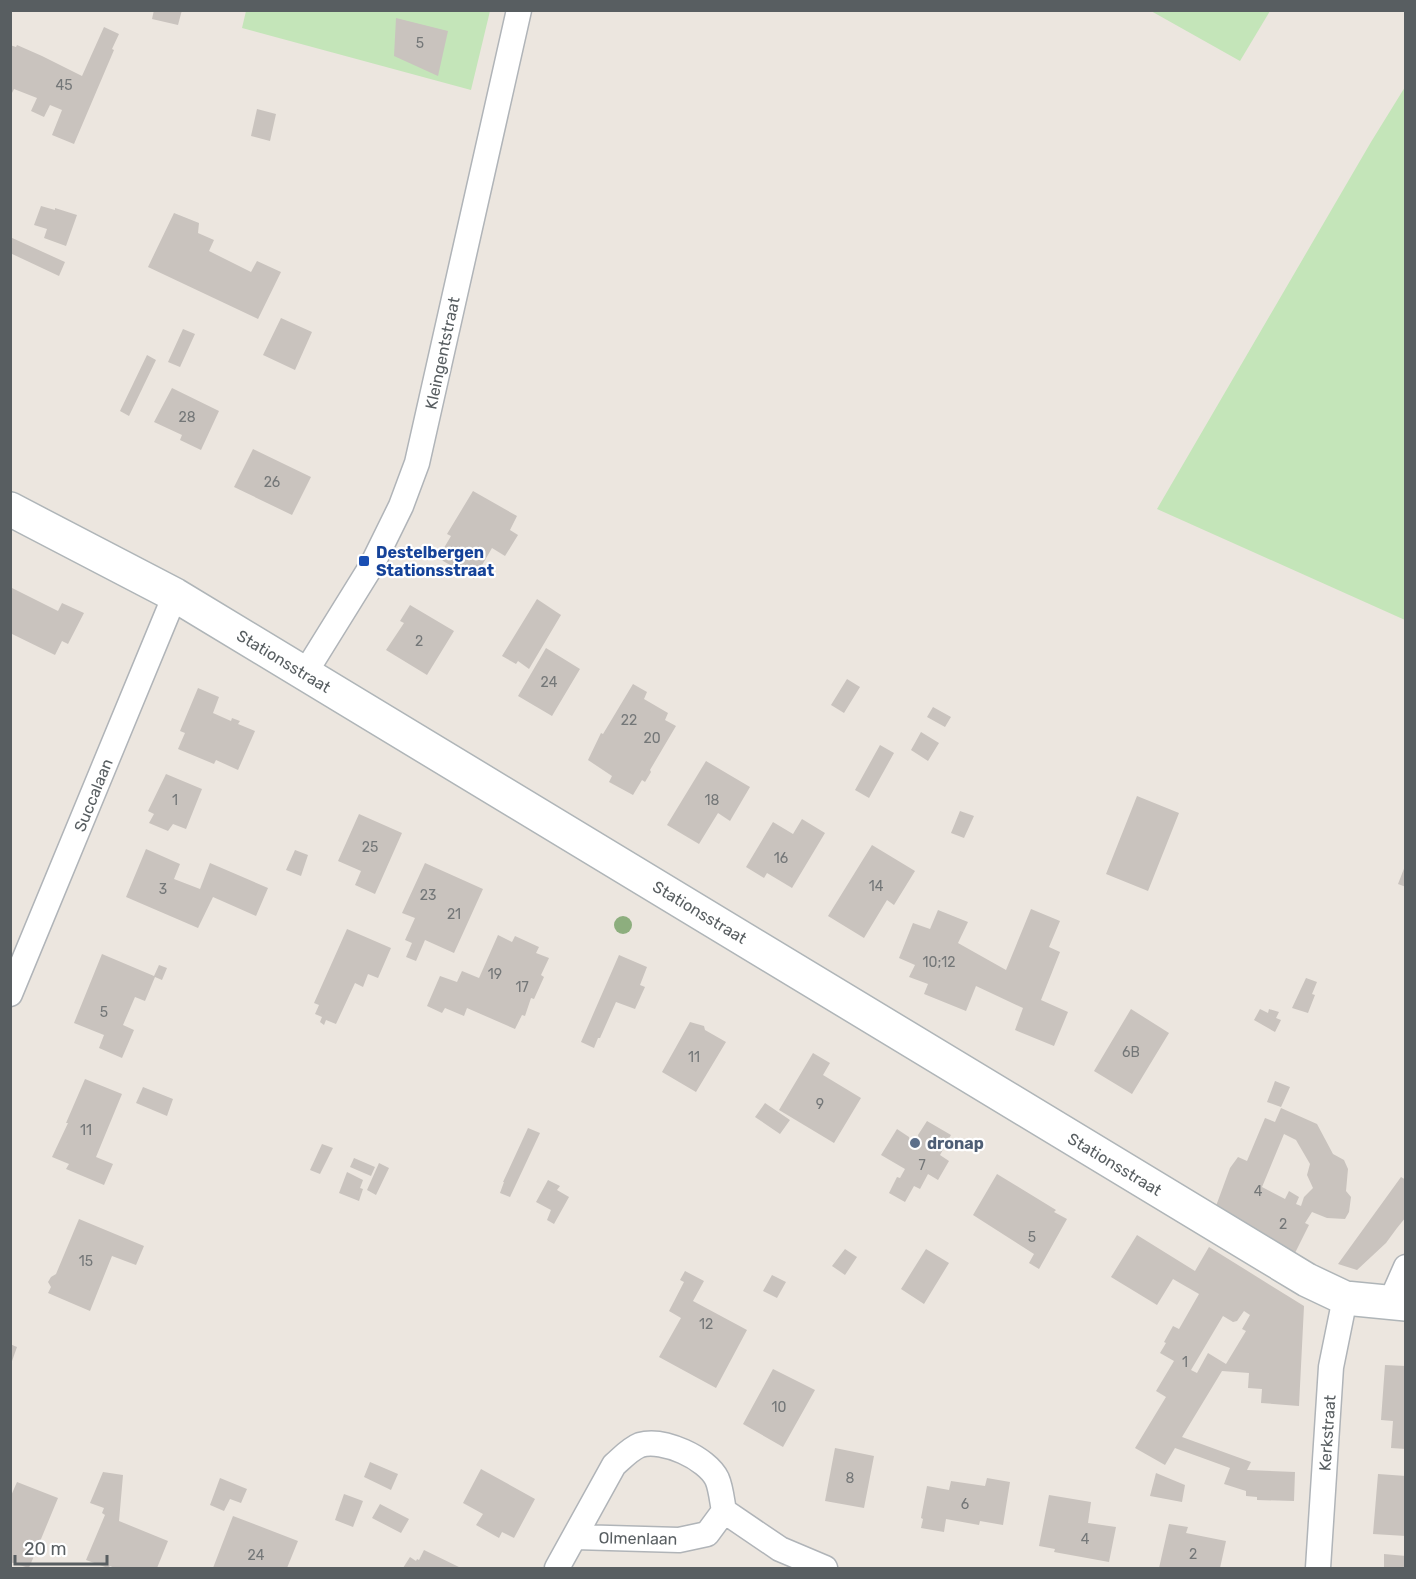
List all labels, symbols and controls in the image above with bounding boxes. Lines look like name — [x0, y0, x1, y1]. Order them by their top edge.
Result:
house number: 5 — [416, 35, 424, 52]
house number: 45 — [55, 77, 73, 94]
street label: Kleingentstraat — [421, 295, 464, 411]
house number: 28 — [178, 409, 196, 426]
house number: 26 — [264, 474, 280, 491]
place label: Destelbergen Stationsstraat — [376, 543, 495, 580]
marker: Destelbergen Stationsstraat — [357, 554, 371, 568]
street label: Stationsstraat — [233, 626, 334, 697]
house number: 2 — [415, 633, 423, 650]
house number: 24 — [541, 674, 558, 691]
house number: 22 — [621, 712, 637, 729]
house number: 20 — [643, 730, 661, 747]
street label: Succalaan — [70, 756, 117, 835]
house number: 1 — [172, 792, 178, 809]
house number: 18 — [705, 792, 720, 809]
house number: 25 — [362, 839, 378, 856]
house number: 16 — [774, 850, 788, 867]
street label: Stationsstraat — [649, 877, 750, 948]
house number: 14 — [869, 878, 884, 895]
house number: 3 — [159, 881, 167, 898]
house number: 23 — [420, 887, 436, 904]
house number: 21 — [447, 906, 461, 923]
house number: 10;12 — [923, 954, 955, 971]
house number: 19 — [488, 966, 502, 983]
house number: 17 — [515, 979, 529, 996]
house number: 5 — [100, 1004, 108, 1021]
house number: 6B — [1122, 1044, 1140, 1061]
house number: 11 — [688, 1049, 700, 1066]
house number: 9 — [816, 1096, 824, 1113]
house number: 11 — [80, 1122, 92, 1139]
street label: Stationsstraat — [1064, 1129, 1165, 1200]
place label: dronap — [927, 1134, 984, 1153]
marker: dronap — [908, 1136, 922, 1150]
house number: 7 — [918, 1157, 926, 1174]
house number: 4 — [1254, 1183, 1263, 1200]
house number: 2 — [1279, 1216, 1287, 1233]
house number: 5 — [1028, 1229, 1036, 1246]
house number: 15 — [79, 1253, 93, 1270]
house number: 12 — [699, 1316, 713, 1333]
house number: 1 — [1182, 1354, 1188, 1371]
street label: Kerkstraat — [1315, 1394, 1340, 1472]
house number: 10 — [772, 1399, 787, 1416]
house number: 8 — [846, 1470, 855, 1487]
house number: 6 — [961, 1496, 969, 1513]
scale bar — [15, 1528, 106, 1566]
street label: Olmenlaan — [598, 1528, 678, 1549]
house number: 4 — [1081, 1531, 1090, 1548]
text: 20 m — [24, 1538, 66, 1560]
house number: 2 — [1189, 1546, 1197, 1563]
house number: 24 — [248, 1547, 265, 1564]

